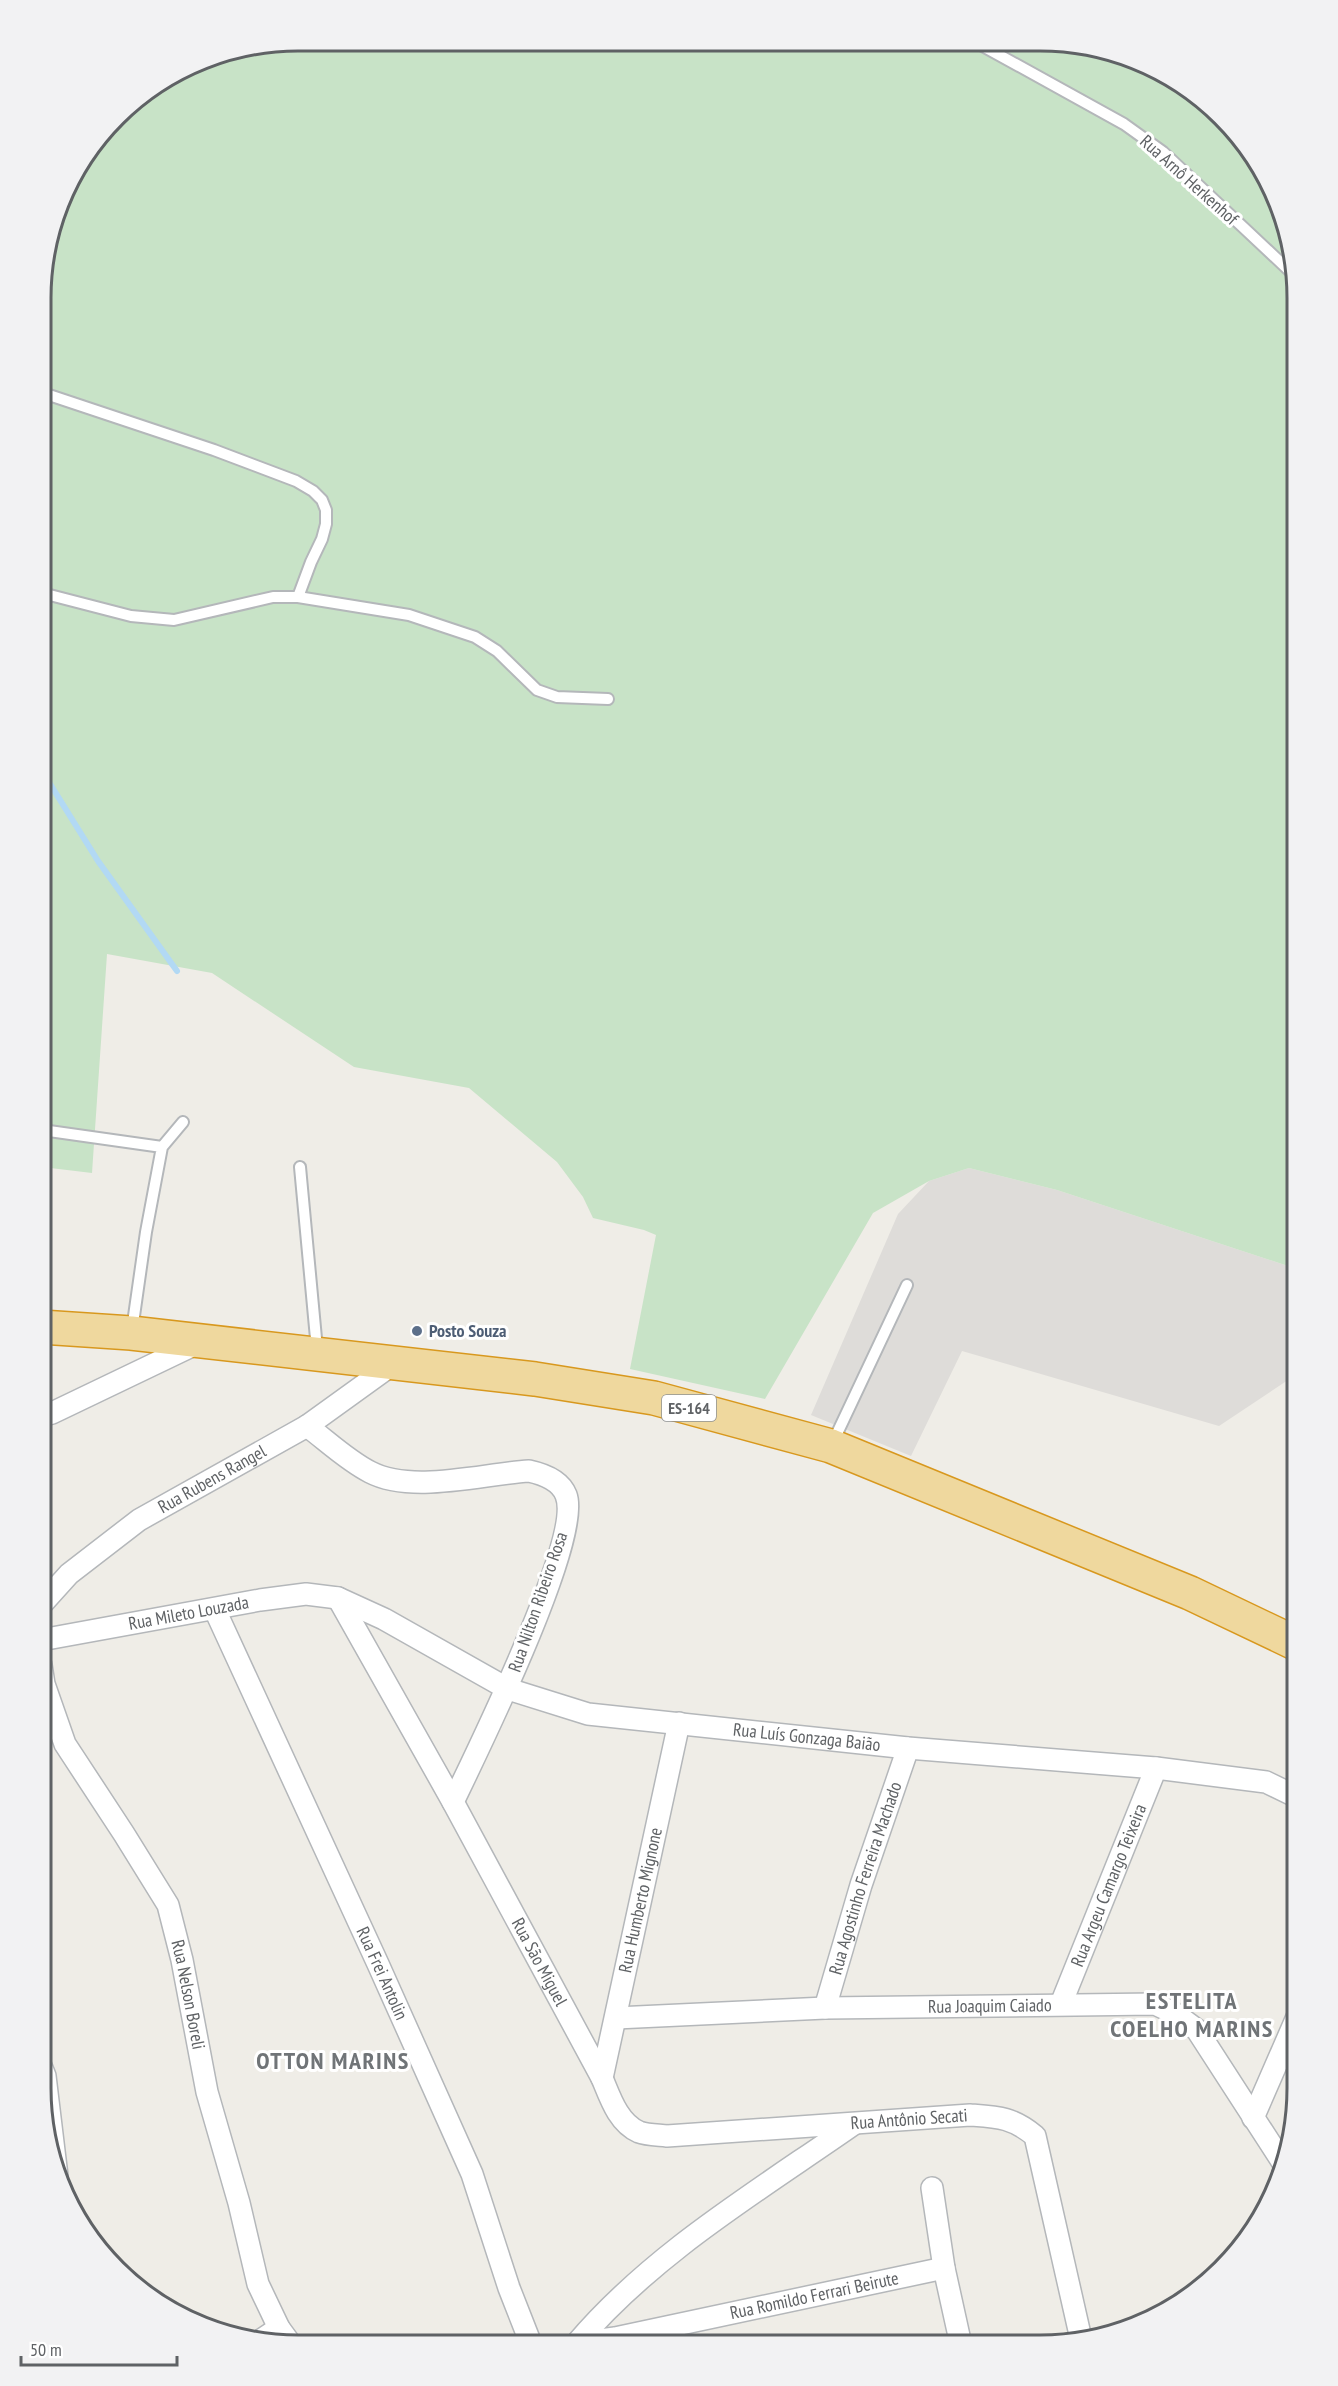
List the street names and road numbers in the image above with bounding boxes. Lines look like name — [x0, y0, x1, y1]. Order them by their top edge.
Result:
street label: Rua Arnô Herkenhof — [1135, 130, 1244, 231]
road number: ES-164 — [662, 1395, 716, 1421]
street label: Rua Rubens Rangel — [154, 1439, 271, 1518]
street label: Rua Nilton Ribeiro Rosa — [503, 1529, 572, 1675]
street label: Rua Mileto Louzada — [126, 1590, 250, 1635]
street label: Rua Luís Gonzaga Baião — [732, 1717, 882, 1756]
street label: Rua Agostinho Ferreira Machado — [823, 1778, 907, 1977]
street label: Rua Argeu Camargo Teixeira — [1065, 1800, 1151, 1970]
street label: Rua Humberto Mignone — [613, 1825, 667, 1975]
street label: Rua São Miguel — [507, 1914, 573, 2010]
street label: Rua Frei Antolin — [351, 1923, 413, 2023]
street label: Rua Nelson Boreli — [166, 1937, 211, 2051]
street label: Rua Joaquim Caiado — [928, 1993, 1052, 2018]
street label: Rua Antônio Secati — [850, 2103, 968, 2134]
street label: Rua Romildo Ferrari Beirute — [728, 2266, 901, 2324]

